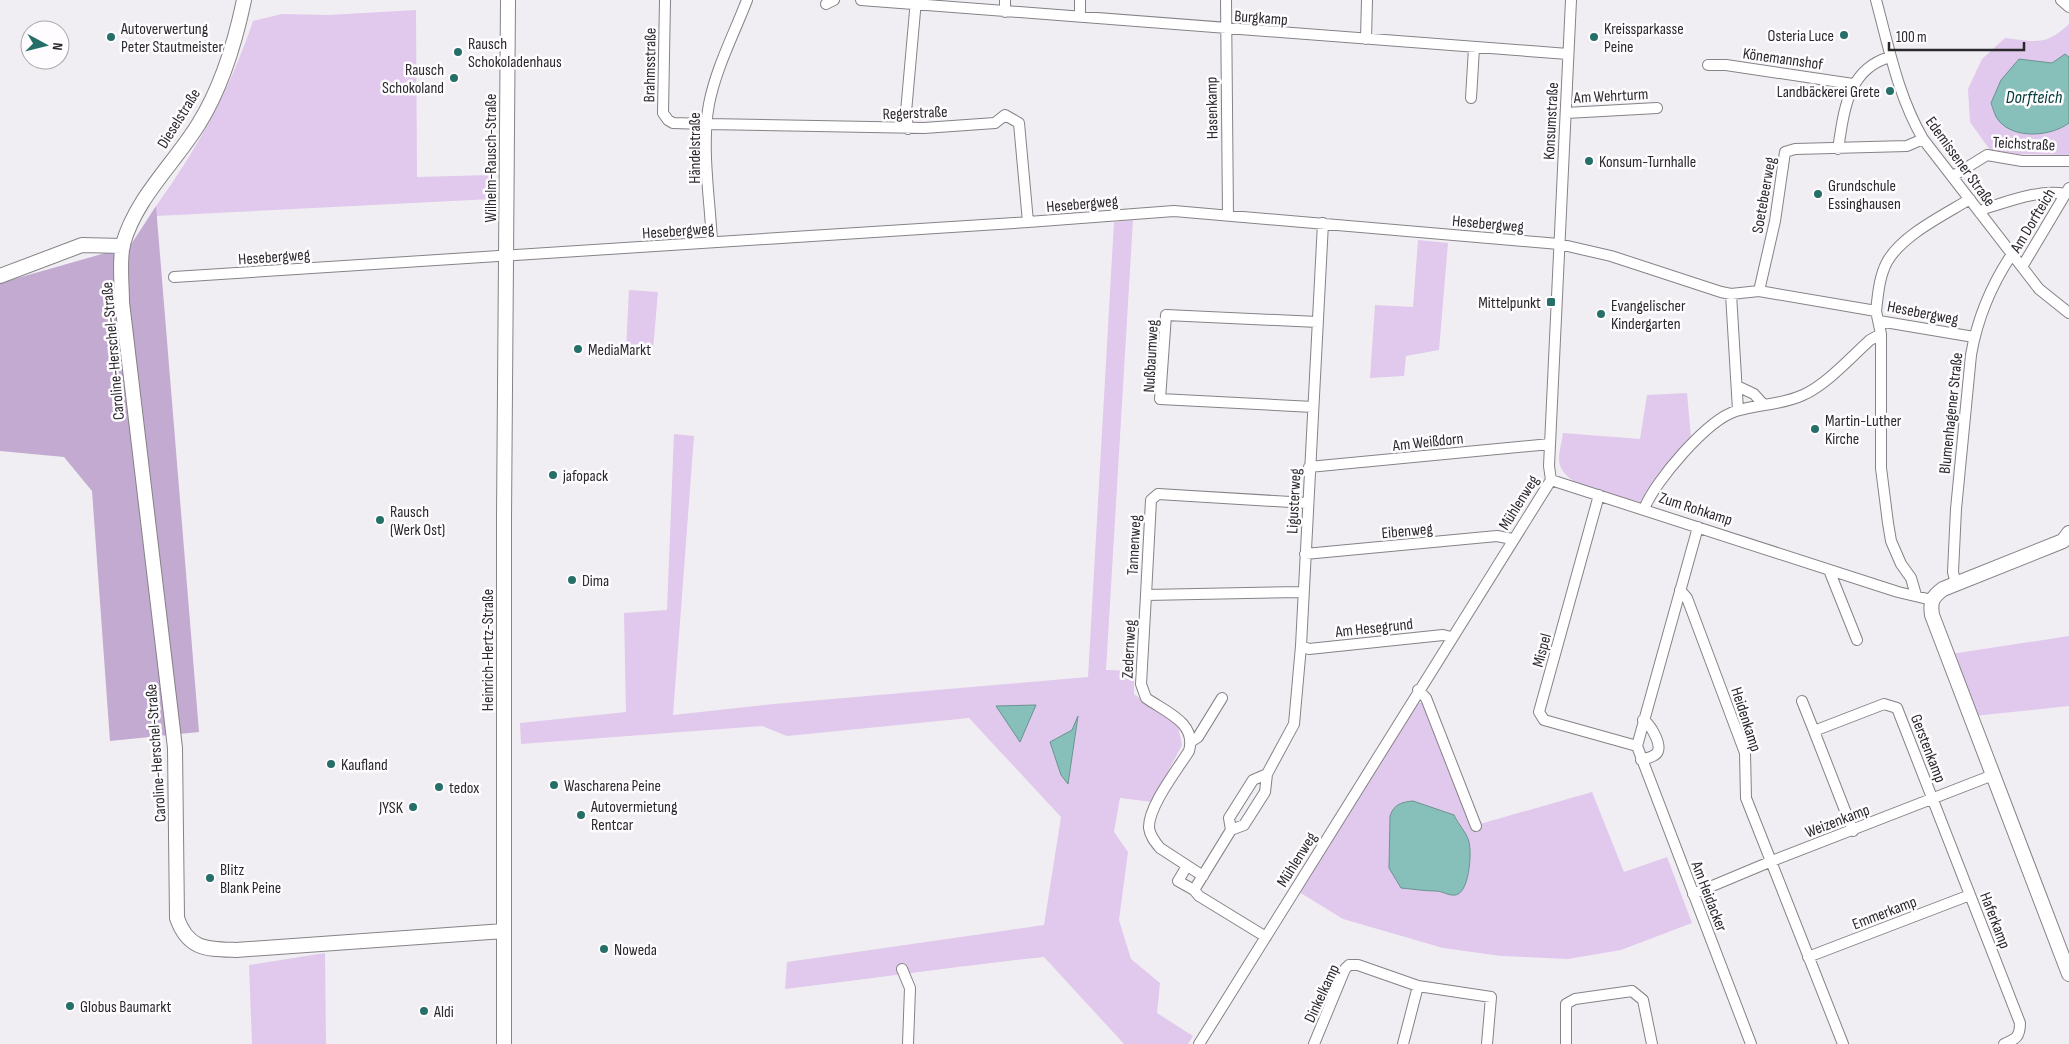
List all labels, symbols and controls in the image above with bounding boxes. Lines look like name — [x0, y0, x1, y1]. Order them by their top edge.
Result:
street label: Burgkamp — [1234, 7, 1288, 30]
north arrow — [20, 20, 70, 70]
place label: Autoverwertung Peter Stautmeister — [120, 20, 223, 57]
place label: Kreissparkasse Peine — [1604, 20, 1684, 57]
scale bar — [1889, 20, 2024, 52]
place label: Osteria Luce — [1768, 27, 1834, 46]
street label: Brahmsstraße — [640, 28, 661, 102]
text: 100 m — [1896, 28, 1927, 47]
marker: Osteria Luce — [1838, 29, 1850, 41]
marker: Autoverwertung Peter Stautmeister — [105, 31, 117, 43]
marker: Kreissparkasse Peine — [1588, 31, 1600, 43]
place label: Rausch Schokoladenhaus — [468, 35, 562, 72]
text: N — [49, 42, 66, 51]
street label: Könemannshof — [1741, 44, 1824, 75]
marker: Rausch Schokoladenhaus — [452, 46, 464, 58]
place label: Rausch Schokoland — [382, 61, 444, 98]
marker: Rausch Schokoland — [448, 72, 460, 84]
street label: Hasenkamp — [1202, 77, 1223, 139]
street label: Konsumstraße — [1540, 82, 1563, 160]
place label: Landbäckerei Grete — [1777, 83, 1880, 102]
street label: Dieselstraße — [154, 85, 205, 152]
street label: Am Wehrturm — [1572, 85, 1649, 108]
marker: Landbäckerei Grete — [1884, 85, 1896, 97]
water label: Dorfteich — [2006, 87, 2063, 108]
street label: Wilhelm-Rausch-Straße — [482, 94, 501, 222]
street label: Regerstraße — [882, 103, 948, 124]
street label: Händelstraße — [686, 112, 705, 184]
street label: Edemissener Straße — [1921, 113, 1999, 211]
street label: Teichstraße — [1992, 133, 2056, 156]
place label: Konsum-Turnhalle — [1599, 153, 1696, 172]
marker: Konsum-Turnhalle — [1583, 155, 1595, 167]
street label: Soetebeerweg — [1748, 156, 1781, 235]
place label: Grundschule Essinghausen — [1828, 177, 1901, 214]
street label: Am Dorfteich — [2006, 185, 2060, 257]
marker: Grundschule Essinghausen — [1812, 188, 1824, 200]
street label: Hesebergweg — [1045, 192, 1119, 217]
street label: Hesebergweg — [1451, 212, 1525, 237]
street label: Hesebergweg — [642, 220, 715, 243]
street label: Hesebergweg — [238, 246, 311, 269]
street label: Caroline-Herschel-Straße — [98, 281, 129, 421]
place label: Mittelpunkt — [1478, 294, 1541, 313]
marker: Mittelpunkt — [1545, 296, 1557, 308]
place label: Evangelischer Kindergarten — [1611, 297, 1686, 334]
street label: Hesebergweg — [1886, 297, 1960, 330]
marker: Evangelischer Kindergarten — [1595, 308, 1607, 320]
street label: Nußbaumweg — [1140, 319, 1163, 393]
place label: MediaMarkt — [588, 341, 651, 360]
marker: MediaMarkt — [572, 343, 584, 355]
street label: Blumenhagener Straße — [1936, 352, 1967, 475]
place label: Martin-Luther Kirche — [1825, 412, 1902, 449]
marker: Martin-Luther Kirche — [1809, 423, 1821, 435]
street label: Am Weißdorn — [1391, 429, 1464, 456]
place label: jafopack — [562, 467, 608, 486]
street label: Ligusterweg — [1283, 468, 1306, 534]
marker: jafopack — [547, 469, 559, 481]
street label: Mühlenweg — [1495, 472, 1543, 534]
street label: Zum Rohkamp — [1657, 489, 1735, 530]
place label: Rausch (Werk Ost) — [390, 503, 445, 540]
marker: Rausch (Werk Ost) — [374, 514, 386, 526]
street label: Tannenweg — [1123, 514, 1146, 576]
street label: Eibenweg — [1381, 520, 1433, 543]
place label: Dima — [582, 572, 609, 591]
marker: Dima — [566, 574, 578, 586]
street label: Heinrich-Hertz-Straße — [479, 589, 498, 711]
street label: Am Hesegrund — [1333, 615, 1414, 642]
street label: Zedernweg — [1118, 619, 1141, 679]
street label: Mispel — [1529, 631, 1556, 669]
street label: Caroline-Herschel-Straße — [142, 683, 171, 823]
street label: Heidenkamp — [1726, 685, 1765, 754]
street label: Gerstenkamp — [1906, 712, 1949, 785]
place label: Kaufland — [341, 756, 388, 775]
marker: Kaufland — [325, 758, 337, 770]
place label: Wascharena Peine — [564, 777, 661, 796]
place label: tedox — [449, 779, 479, 798]
marker: Wascharena Peine — [548, 779, 560, 791]
marker: tedox — [433, 781, 445, 793]
place label: Autovermietung Rentcar — [590, 798, 677, 835]
place label: JYSK — [378, 799, 404, 818]
street label: Weizenkamp — [1803, 800, 1872, 842]
marker: JYSK — [407, 801, 419, 813]
marker: Autovermietung Rentcar — [575, 809, 587, 821]
street label: Mühlenweg — [1273, 829, 1321, 891]
street label: Am Heidacker — [1686, 858, 1731, 935]
place label: Blitz Blank Peine — [220, 861, 281, 898]
marker: Blitz Blank Peine — [204, 872, 216, 884]
street label: Haferkamp — [1975, 890, 2014, 951]
street label: Emmerkamp — [1850, 892, 1919, 934]
place label: Noweda — [614, 941, 657, 960]
marker: Noweda — [598, 943, 610, 955]
street label: Dinkelkamp — [1301, 961, 1344, 1026]
place label: Globus Baumarkt — [80, 998, 171, 1017]
marker: Globus Baumarkt — [64, 1000, 76, 1012]
place label: Aldi — [433, 1003, 454, 1022]
marker: Aldi — [418, 1005, 430, 1017]

